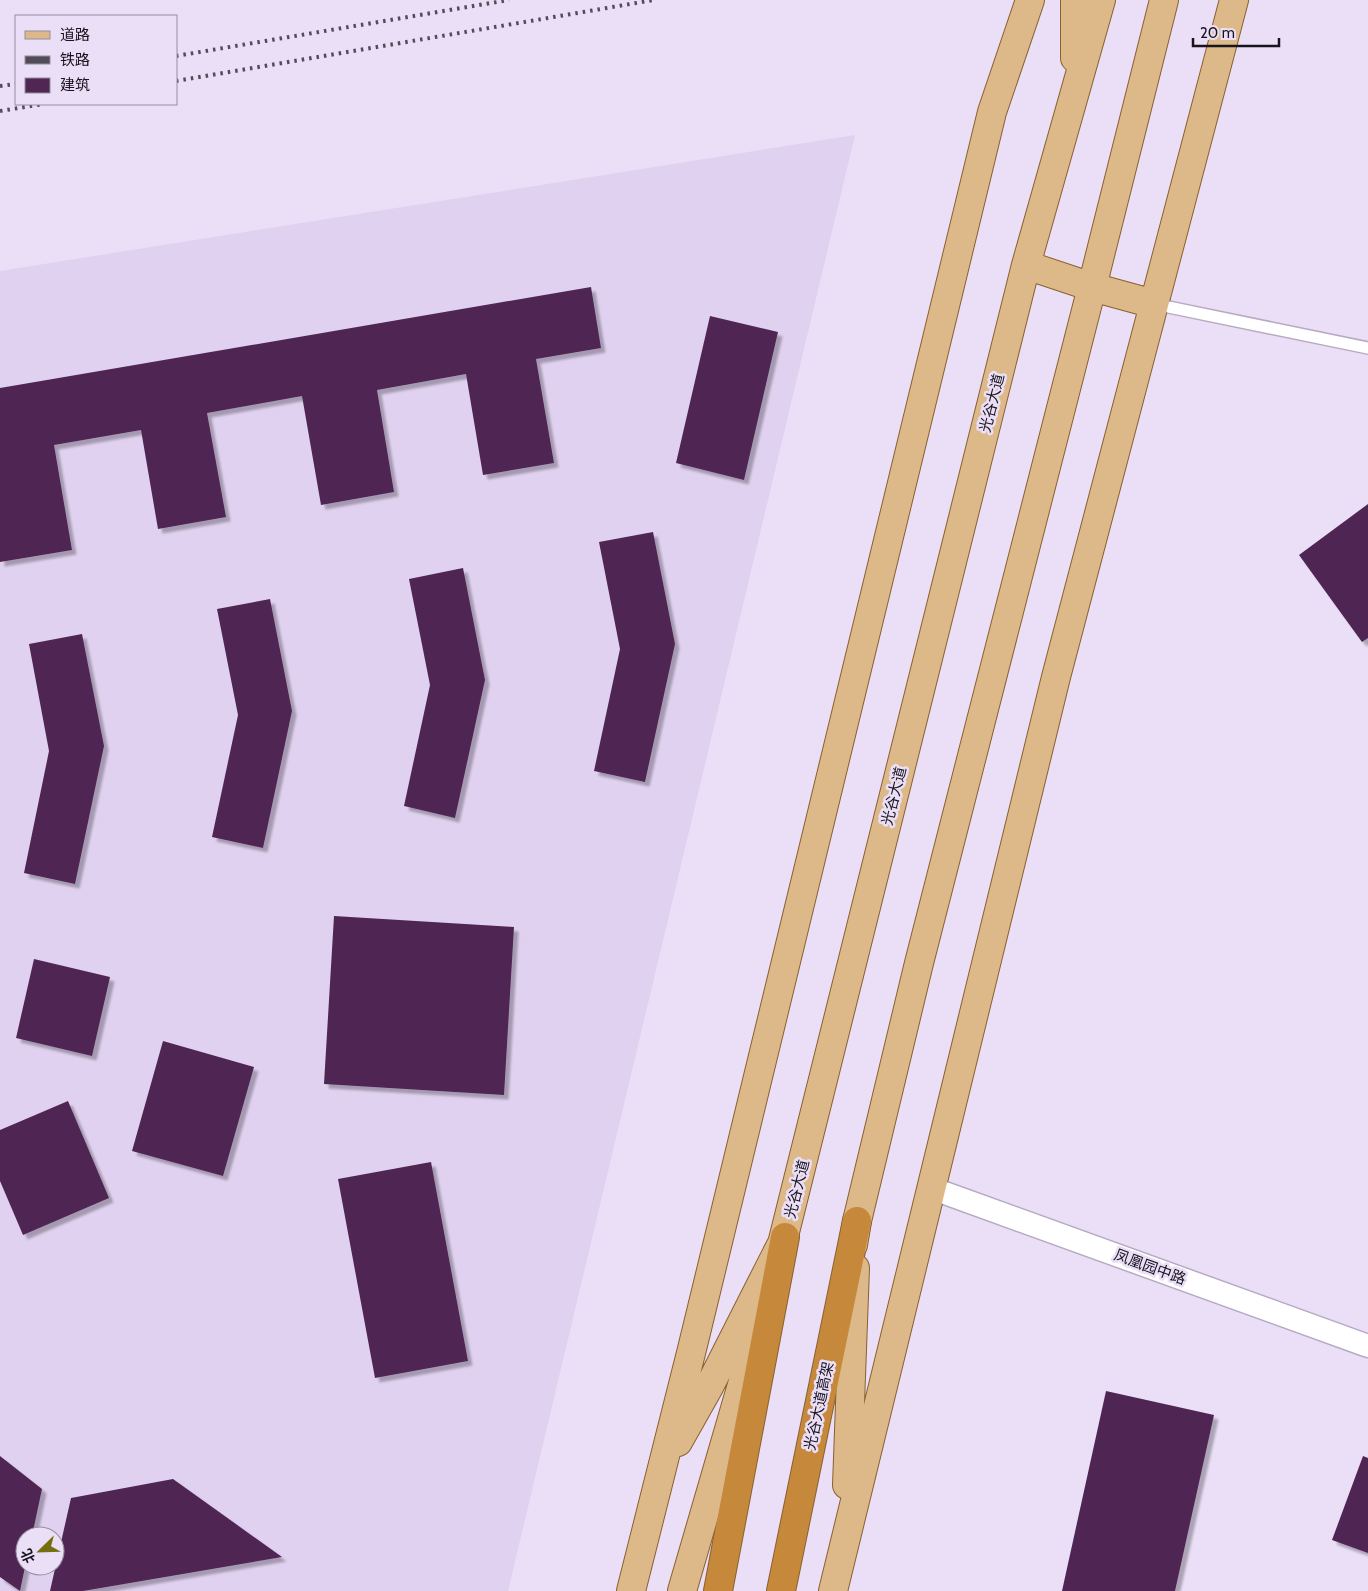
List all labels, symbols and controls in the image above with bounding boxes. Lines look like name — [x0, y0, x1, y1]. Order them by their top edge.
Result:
legend — [15, 15, 178, 105]
scale bar — [1193, 15, 1279, 47]
text: 20 m — [1200, 24, 1235, 42]
text: 道路 — [60, 26, 90, 44]
text: 铁路 — [60, 51, 90, 69]
text: 建筑 — [60, 76, 90, 94]
street label: 光谷大道 — [976, 372, 1008, 434]
street label: 光谷大道 — [878, 765, 910, 827]
street label: 光谷大道 — [781, 1158, 813, 1220]
street label: 凤凰园中路 — [1112, 1246, 1188, 1288]
street label: 光谷大道高架 — [801, 1360, 837, 1452]
north arrow — [15, 1526, 65, 1576]
text: 北 — [17, 1546, 39, 1566]

